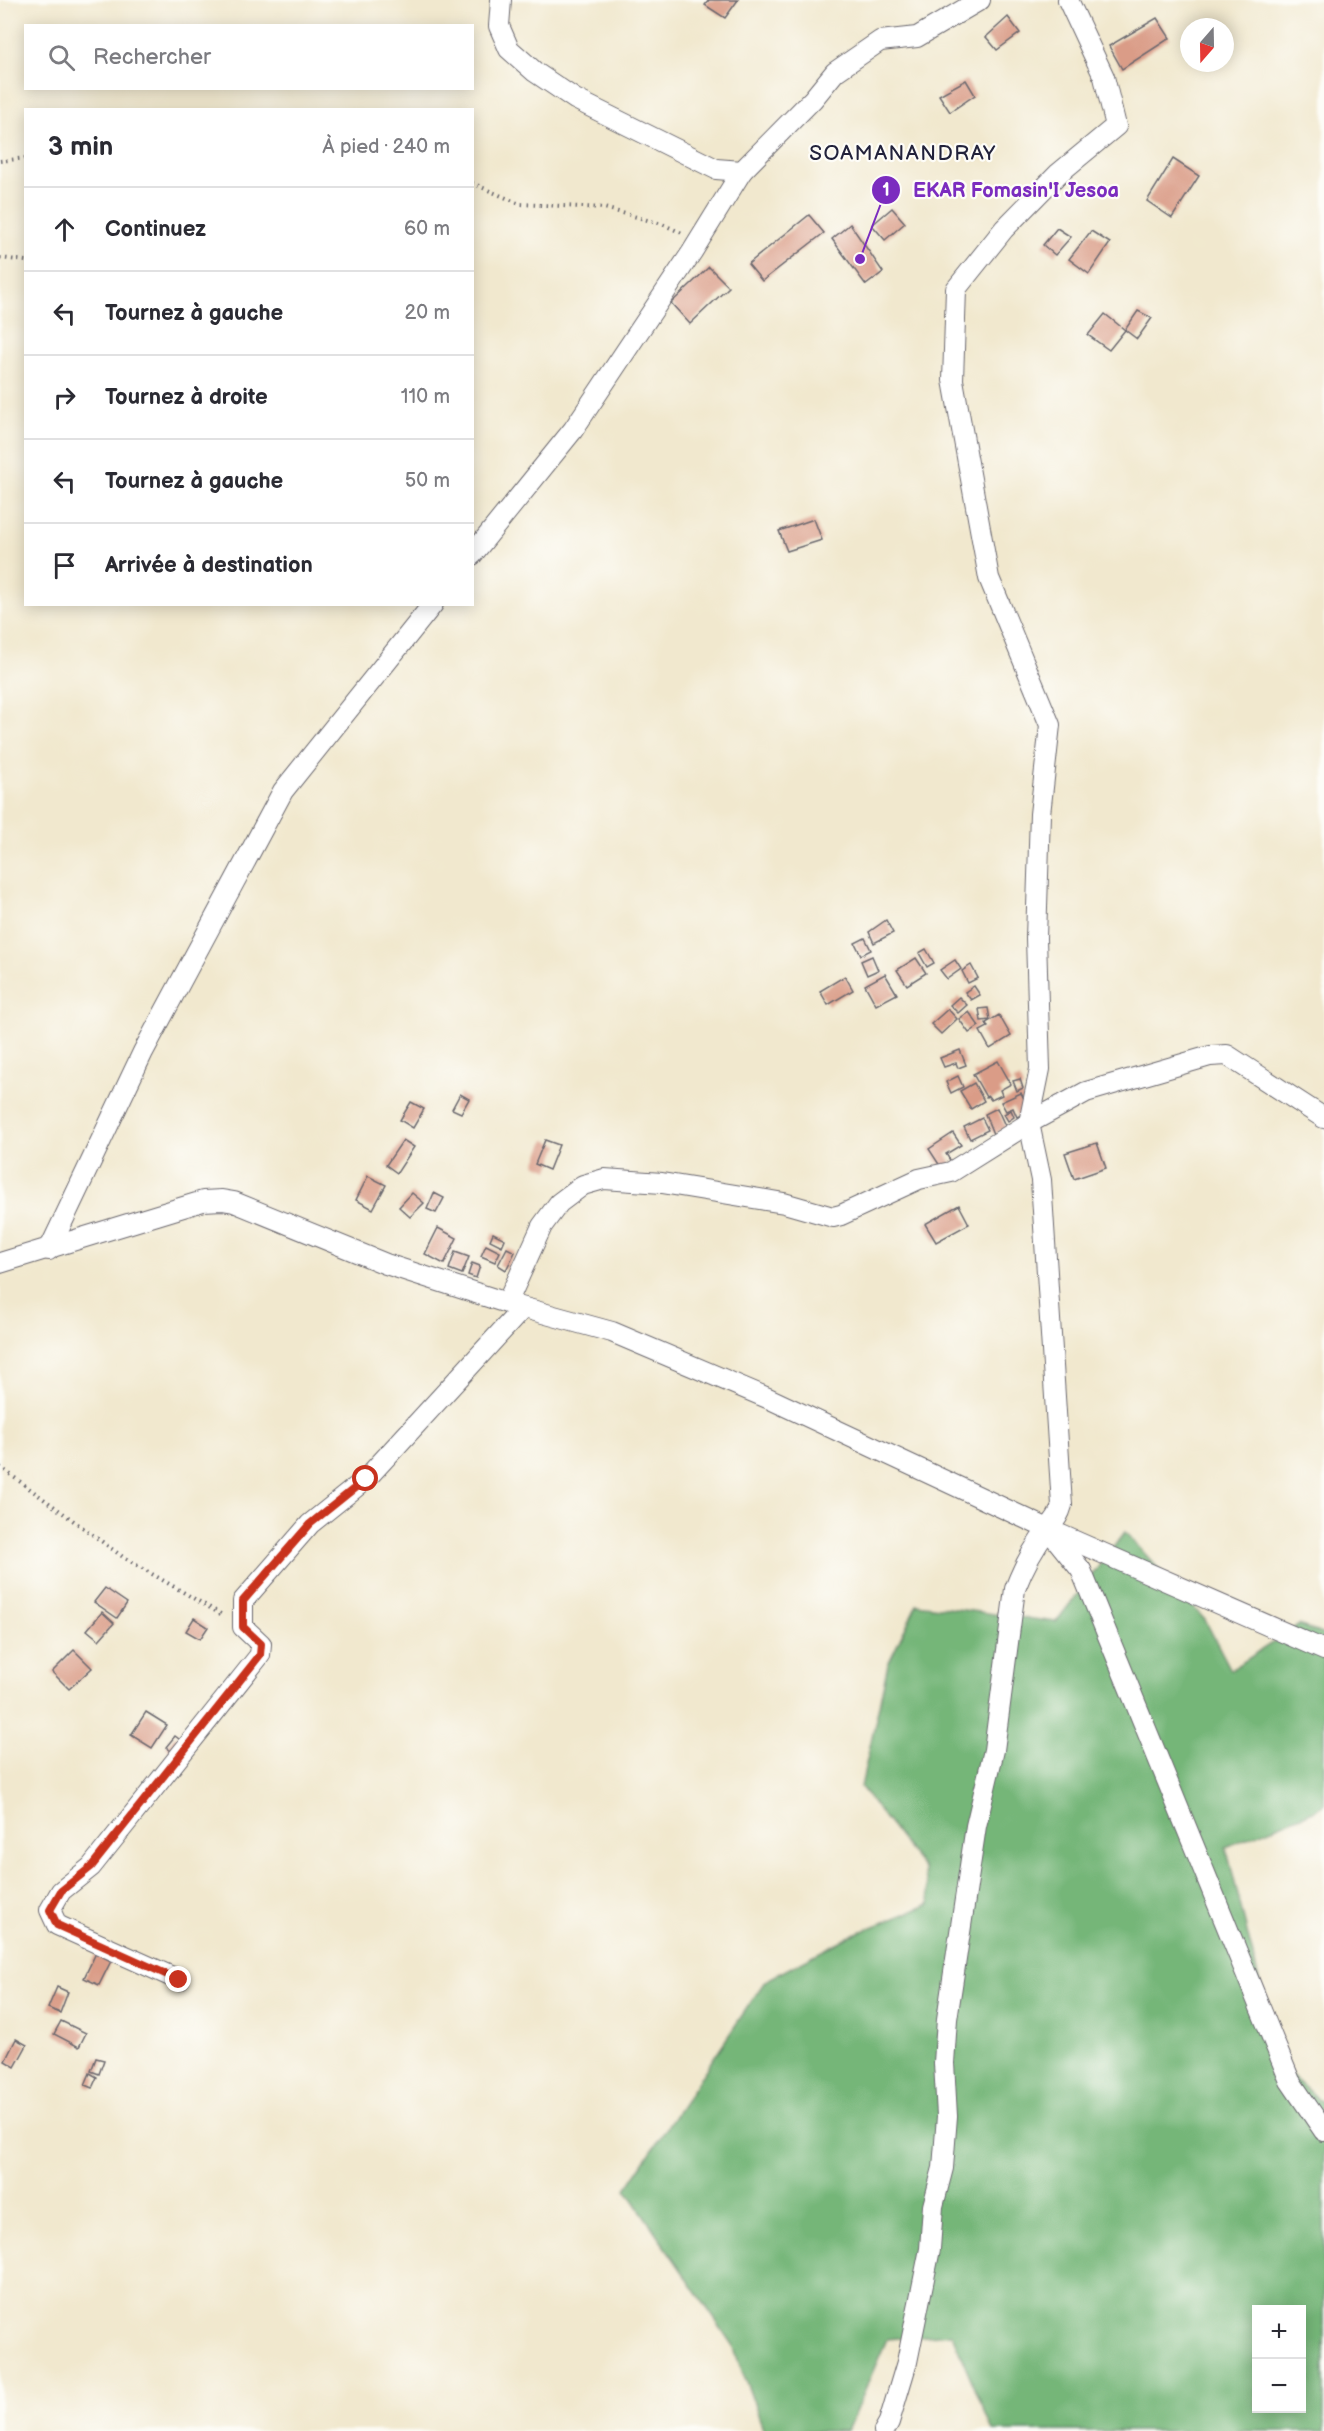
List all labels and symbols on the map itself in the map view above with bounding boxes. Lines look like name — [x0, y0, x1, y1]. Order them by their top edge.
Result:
north arrow — [1180, 18, 1234, 72]
district label: SOAMANANDRAY — [809, 141, 997, 166]
callout: EKAR Fomasin'I Jesoa — [871, 171, 1131, 209]
text: EKAR Fomasin'I Jesoa — [913, 179, 1119, 203]
text: 1 — [882, 180, 890, 201]
route start — [352, 1465, 378, 1491]
route end — [165, 1966, 191, 1992]

